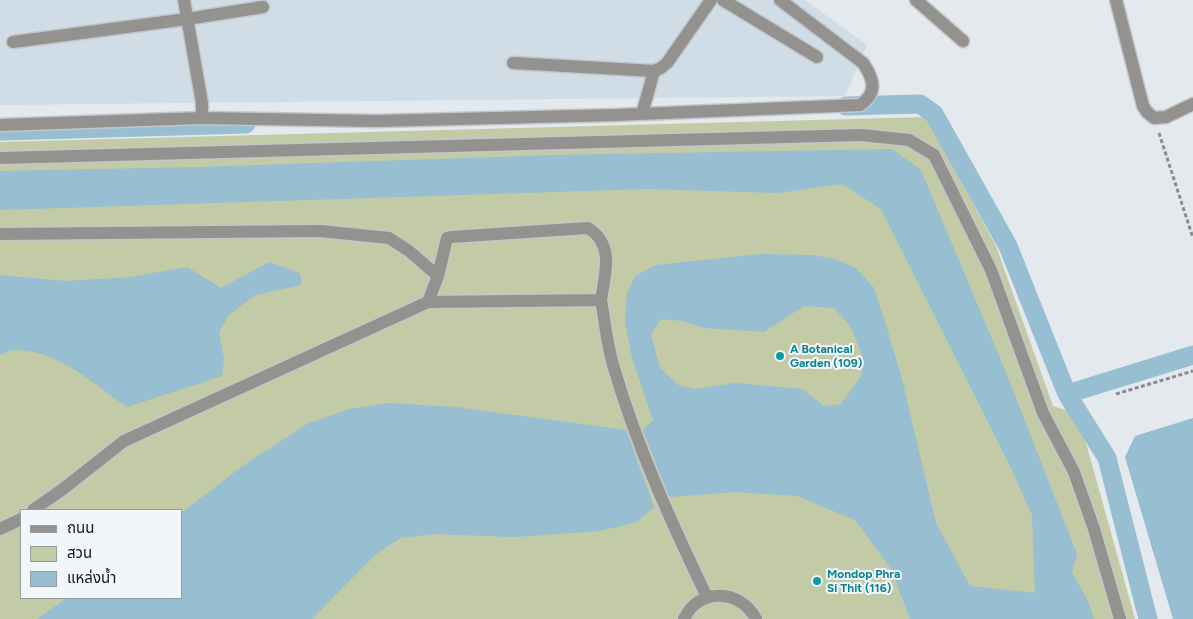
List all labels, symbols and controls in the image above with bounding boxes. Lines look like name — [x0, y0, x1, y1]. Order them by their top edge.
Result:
place label: A Botanical Garden (109) — [790, 342, 862, 370]
marker: A Botanical Garden (109) — [774, 350, 786, 362]
legend — [20, 509, 182, 599]
text: ถนน — [67, 519, 94, 537]
text: สวน — [67, 544, 92, 562]
place label: Mondop Phra Si Thit (116) — [827, 567, 900, 595]
text: แหล่งน้ำ — [67, 569, 116, 587]
marker: Mondop Phra Si Thit (116) — [811, 575, 823, 587]

